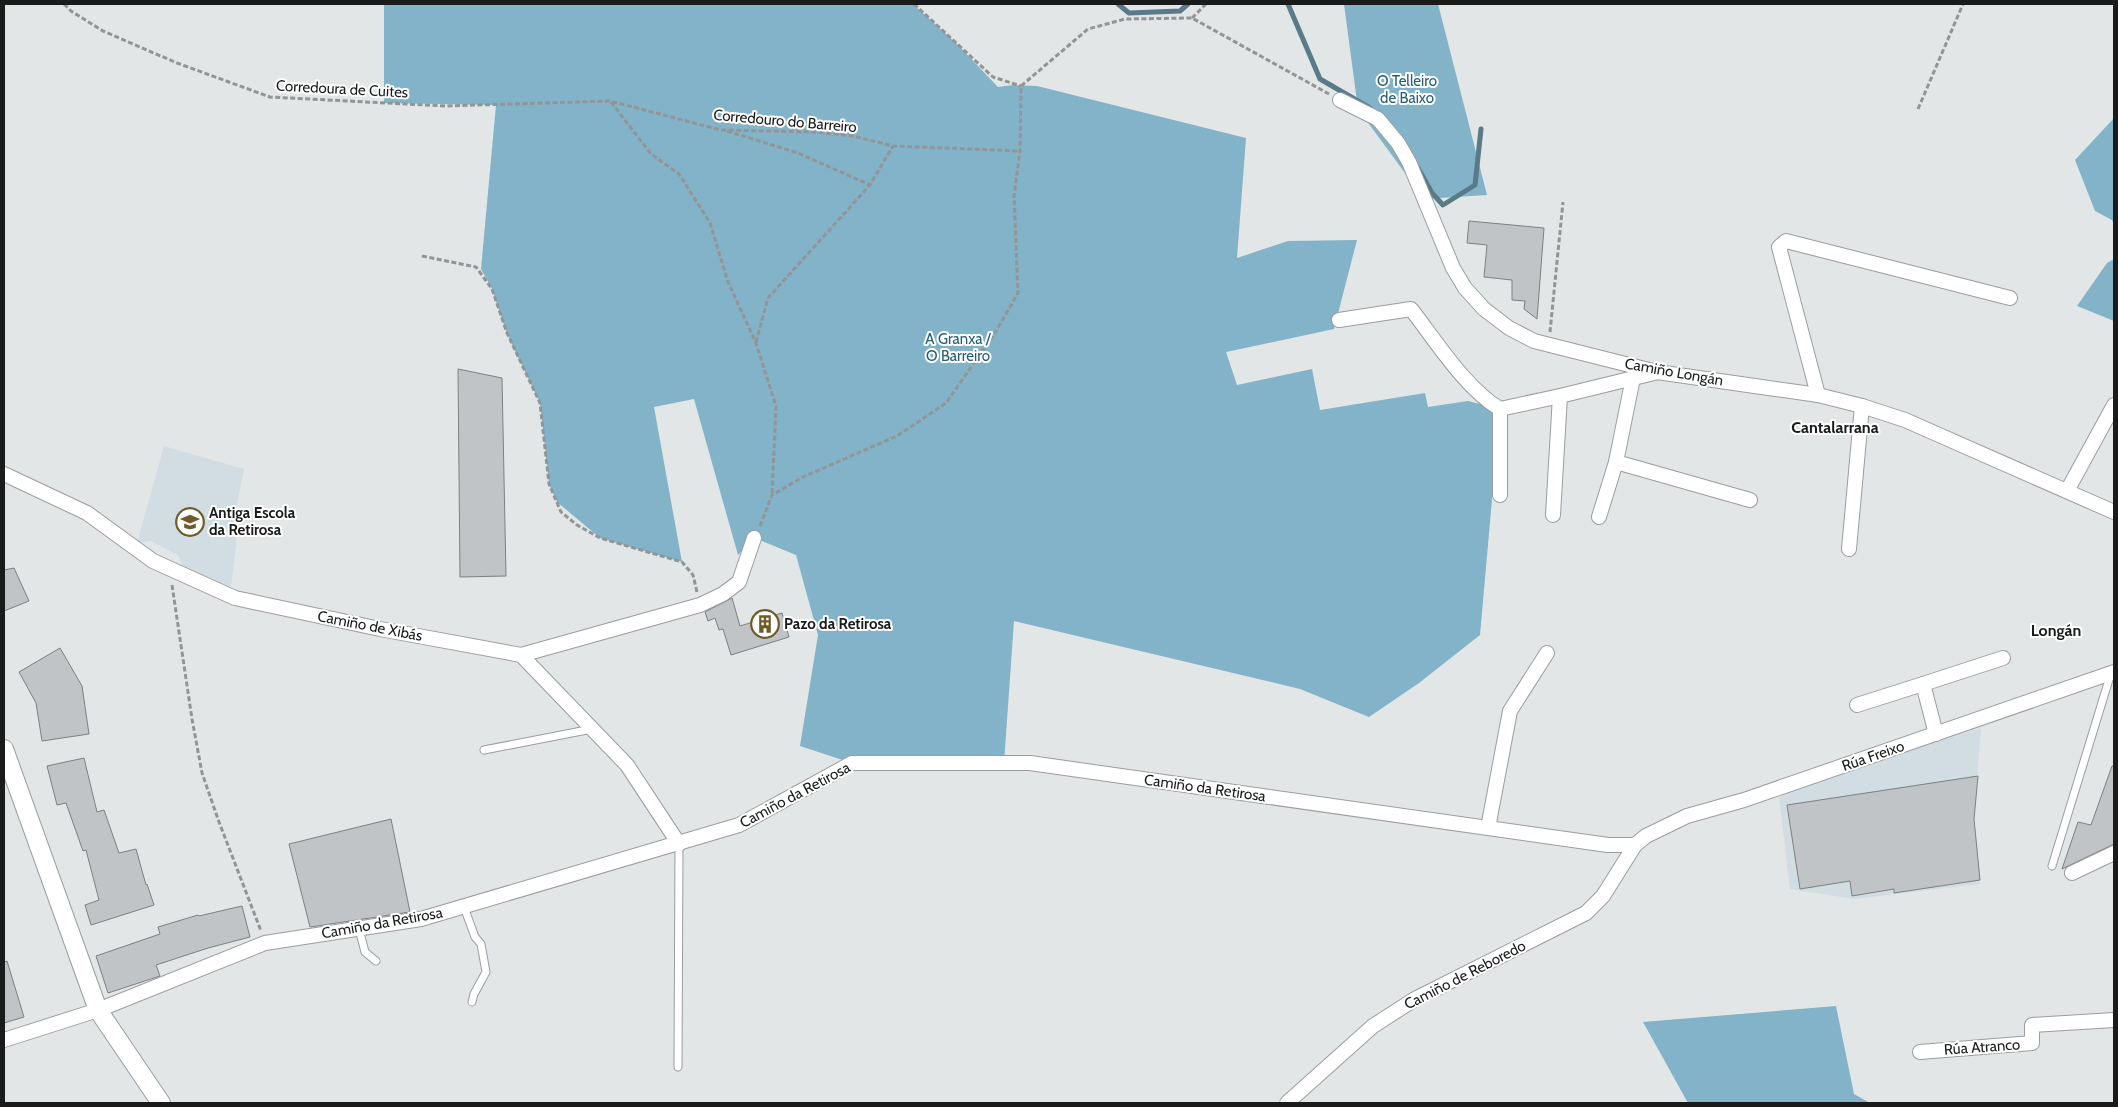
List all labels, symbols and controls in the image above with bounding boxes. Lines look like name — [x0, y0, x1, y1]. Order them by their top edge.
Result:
park label: O Telleiro de Baixo — [1377, 72, 1437, 107]
street label: Corredoura de Cuites — [276, 77, 408, 101]
street label: Corredouro do Barreiro — [713, 106, 857, 136]
park label: A Granxa / O Barreiro — [925, 330, 992, 365]
street label: Camiño Longán — [1623, 354, 1725, 390]
district label: Cantalarrana — [1791, 418, 1879, 437]
place label: Antiga Escola da Retirosa — [209, 504, 296, 539]
school or university icon: Antiga Escola da Retirosa — [175, 507, 205, 537]
street label: Camiño de Xibás — [316, 607, 424, 645]
building icon: Pazo da Retirosa — [750, 609, 780, 639]
place label: Pazo da Retirosa — [784, 615, 892, 633]
district label: Longán — [2031, 621, 2081, 640]
street label: Rúa Freixo — [1839, 737, 1907, 775]
street label: Camiño da Retirosa — [737, 758, 854, 832]
street label: Camiño da Retirosa — [1143, 771, 1268, 806]
street label: Camiño da Retirosa — [320, 903, 445, 943]
street label: Camiño de Reboredo — [1401, 937, 1529, 1013]
street label: Rúa Atranco — [1943, 1035, 2021, 1059]

